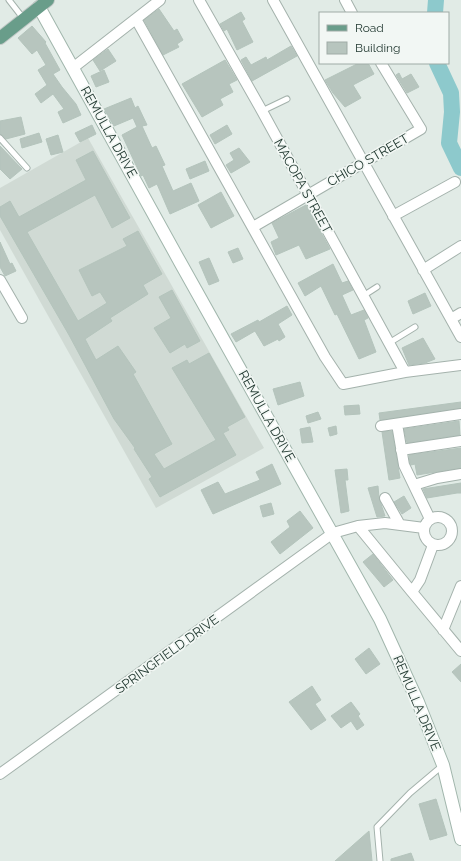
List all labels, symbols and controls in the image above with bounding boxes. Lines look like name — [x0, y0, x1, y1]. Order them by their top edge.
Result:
legend — [319, 12, 449, 64]
text: Road — [355, 21, 384, 35]
text: Building — [355, 41, 401, 55]
street label: REMULLA DRIVE — [78, 84, 140, 180]
street label: CHICO STREET — [325, 131, 412, 189]
street label: MACOPA STREET — [271, 136, 335, 236]
street label: REMULLA DRIVE — [236, 368, 298, 464]
street label: SPRINGFIELD DRIVE — [113, 612, 222, 696]
street label: REMULLA DRIVE — [390, 653, 444, 753]

